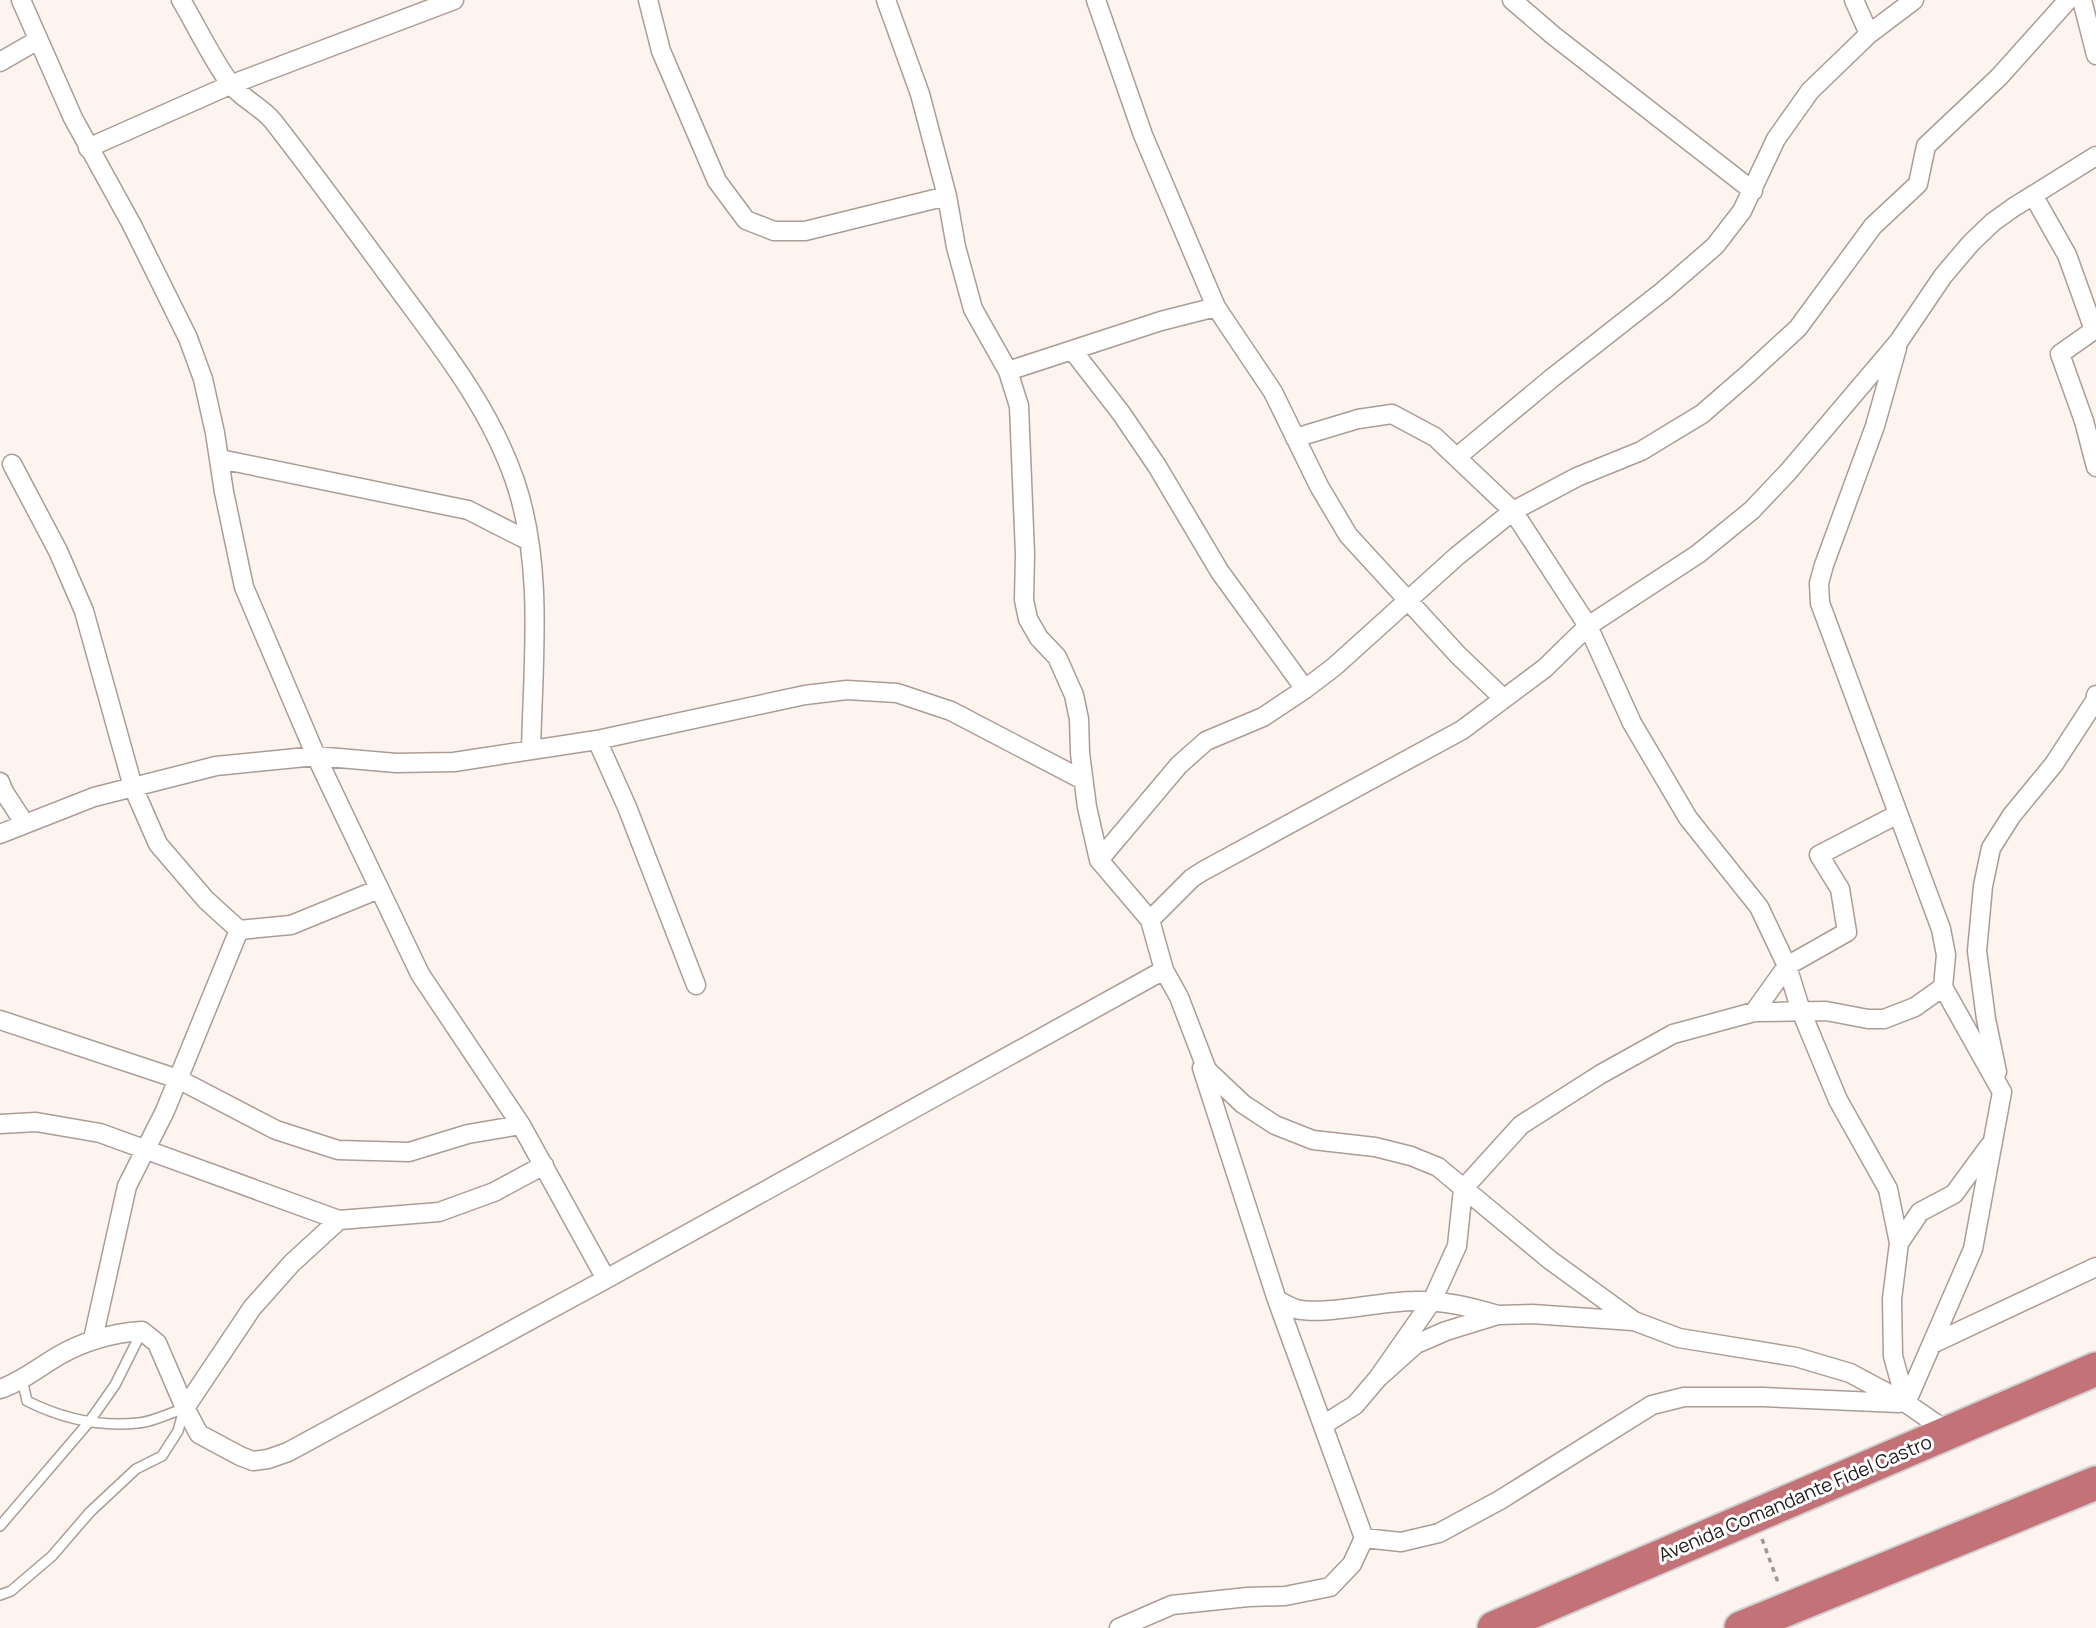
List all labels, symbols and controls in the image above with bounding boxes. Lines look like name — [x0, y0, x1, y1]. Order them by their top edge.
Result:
street label: Avenida Comandante Fidel Castro — [1654, 1428, 1936, 1568]

